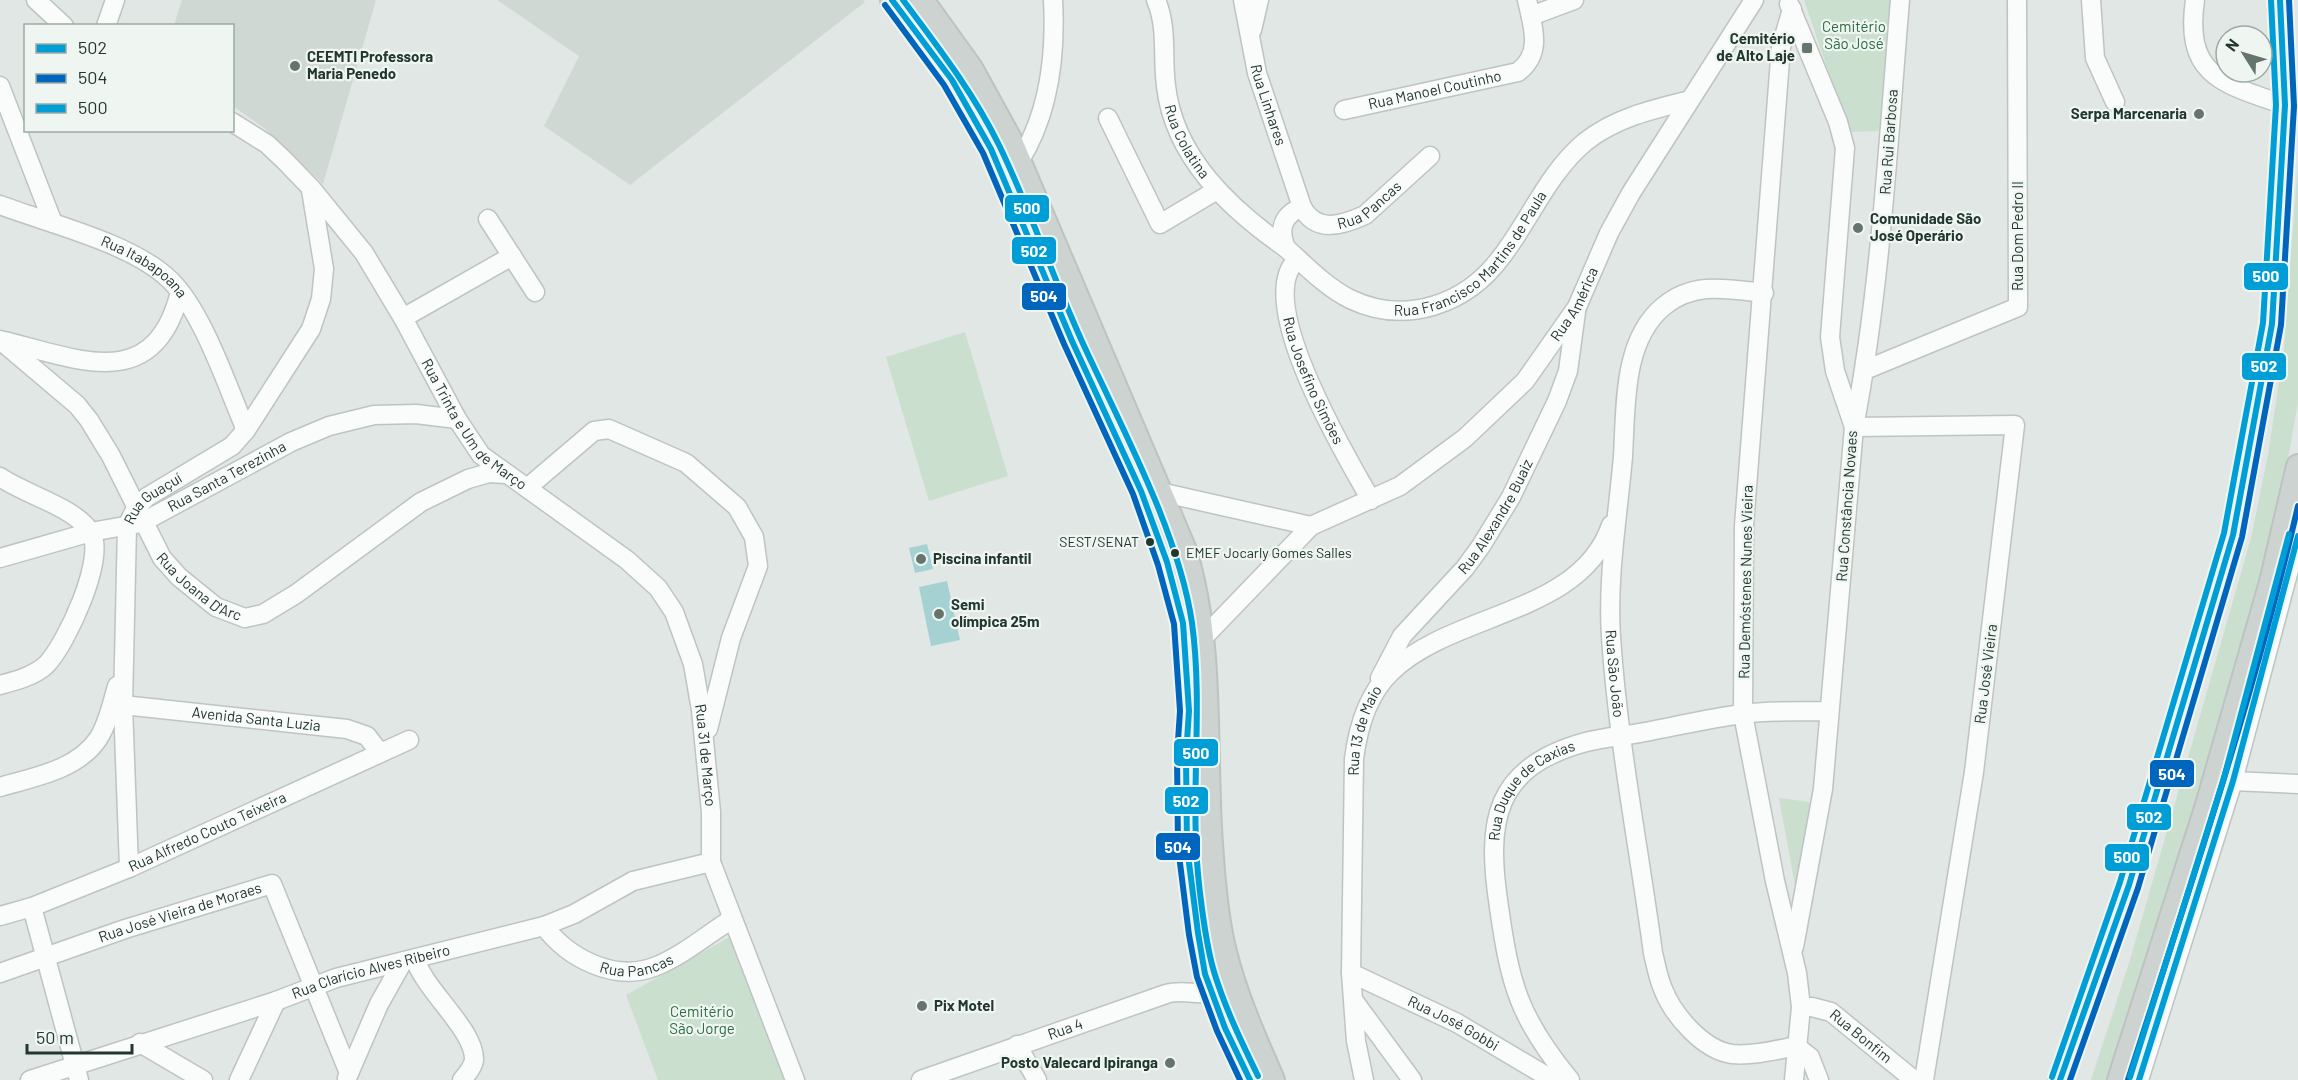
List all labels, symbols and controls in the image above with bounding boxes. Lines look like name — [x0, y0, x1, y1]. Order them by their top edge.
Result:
park label: Cemitério São José — [1822, 17, 1886, 52]
legend — [24, 24, 234, 132]
north arrow — [2214, 24, 2274, 84]
place label: Cemitério de Alto Laje — [1716, 29, 1795, 64]
text: N — [2221, 35, 2242, 55]
text: 502 — [78, 36, 107, 58]
marker: Cemitério de Alto Laje — [1800, 41, 1814, 55]
place label: CEEMTI Professora Maria Penedo — [307, 47, 433, 82]
marker: CEEMTI Professora Maria Penedo — [288, 59, 302, 73]
street label: Rua Linhares — [1248, 63, 1291, 148]
text: 504 — [78, 66, 107, 88]
street label: Rua Manoel Coutinho — [1366, 66, 1503, 112]
street label: Rua Rui Barbosa — [1875, 89, 1901, 195]
text: 500 — [78, 96, 108, 118]
street label: Rua Colatina — [1162, 102, 1214, 182]
place label: Serpa Marcenaria — [2071, 104, 2187, 122]
marker: Serpa Marcenaria — [2192, 107, 2206, 121]
street label: Rua Pancas — [1335, 177, 1405, 232]
street label: Rua Dom Pedro II — [2008, 181, 2026, 291]
street label: Rua Francisco Martins de Paula — [1394, 187, 1550, 319]
line badge: 500 — [1004, 194, 1050, 223]
text: 500 — [1014, 198, 1040, 217]
place label: Comunidade São José Operário — [1870, 209, 1981, 244]
marker: Comunidade São José Operário — [1851, 221, 1865, 235]
street label: Rua Itabapoana — [99, 231, 192, 301]
line badge: 502 — [1011, 236, 1057, 265]
text: 502 — [1021, 241, 1047, 260]
line badge: 500 — [2243, 262, 2289, 291]
street label: Rua América — [1546, 264, 1601, 344]
text: 500 — [2253, 266, 2279, 285]
line badge: 504 — [1021, 282, 1067, 311]
text: 504 — [1030, 286, 1058, 305]
street label: Rua Josefino Simões — [1280, 315, 1348, 447]
line badge: 502 — [2241, 352, 2287, 381]
street label: Rua Trinta e Um de Março — [418, 355, 531, 493]
text: 502 — [2251, 356, 2277, 375]
street label: Rua Constância Novaes — [1832, 430, 1860, 582]
street label: Rua Santa Terezinha — [164, 437, 289, 515]
street label: Rua Alexandre Buaiz — [1454, 456, 1536, 578]
street label: Rua Guaçuí — [119, 468, 185, 527]
street label: Rua Demóstenes Nunes Vieira — [1734, 485, 1756, 679]
place label: SEST/SENAT — [1059, 533, 1139, 550]
marker: SEST/SENAT — [1144, 536, 1156, 548]
place label: EMEF Jocarly Gomes Salles — [1186, 544, 1352, 561]
marker: EMEF Jocarly Gomes Salles — [1169, 547, 1181, 559]
street label: Rua Joana D'Arc — [153, 548, 245, 624]
place label: Piscina infantil — [933, 549, 1031, 567]
marker: Piscina infantil — [914, 552, 928, 566]
place label: Semi olímpica 25m — [951, 595, 1039, 630]
marker: Semi olímpica 25m — [932, 607, 946, 621]
street label: Rua José Vieira — [1970, 623, 2000, 725]
street label: Rua São João — [1603, 629, 1629, 718]
street label: Rua 13 de Maio — [1344, 682, 1385, 776]
street label: Avenida Santa Luzia — [191, 702, 322, 734]
street label: Rua 31 de Março — [692, 702, 720, 807]
street label: Rua Duque de Caxias — [1484, 736, 1577, 841]
line badge: 500 — [1173, 738, 1219, 767]
text: 500 — [1183, 743, 1209, 762]
line badge: 504 — [2149, 759, 2195, 788]
text: 504 — [2158, 764, 2186, 783]
line badge: 502 — [1164, 786, 1209, 815]
street label: Rua Alfredo Couto Teixeira — [125, 787, 289, 875]
text: 502 — [1173, 791, 1199, 810]
line badge: 502 — [2126, 803, 2172, 831]
text: 502 — [2136, 807, 2162, 826]
line badge: 504 — [1155, 832, 1201, 861]
text: 504 — [1164, 837, 1192, 856]
line badge: 500 — [2104, 843, 2150, 872]
text: 500 — [2114, 847, 2140, 866]
street label: Rua José Vieira de Moraes — [96, 878, 264, 946]
street label: Rua Clarício Alves Ribeiro — [289, 940, 452, 1002]
street label: Rua Pancas — [598, 950, 676, 980]
street label: Rua José Gobbi — [1405, 991, 1503, 1054]
place label: Pix Motel — [934, 996, 994, 1014]
marker: Pix Motel — [915, 999, 929, 1013]
park label: Cemitério São Jorge — [669, 1002, 735, 1037]
street label: Rua Bonfim — [1827, 1005, 1896, 1066]
street label: Rua 4 — [1045, 1014, 1085, 1043]
scale bar — [27, 1017, 132, 1055]
text: 50 m — [36, 1026, 74, 1048]
place label: Posto Valecard Ipiranga — [1001, 1053, 1158, 1071]
marker: Posto Valecard Ipiranga — [1163, 1056, 1177, 1070]

